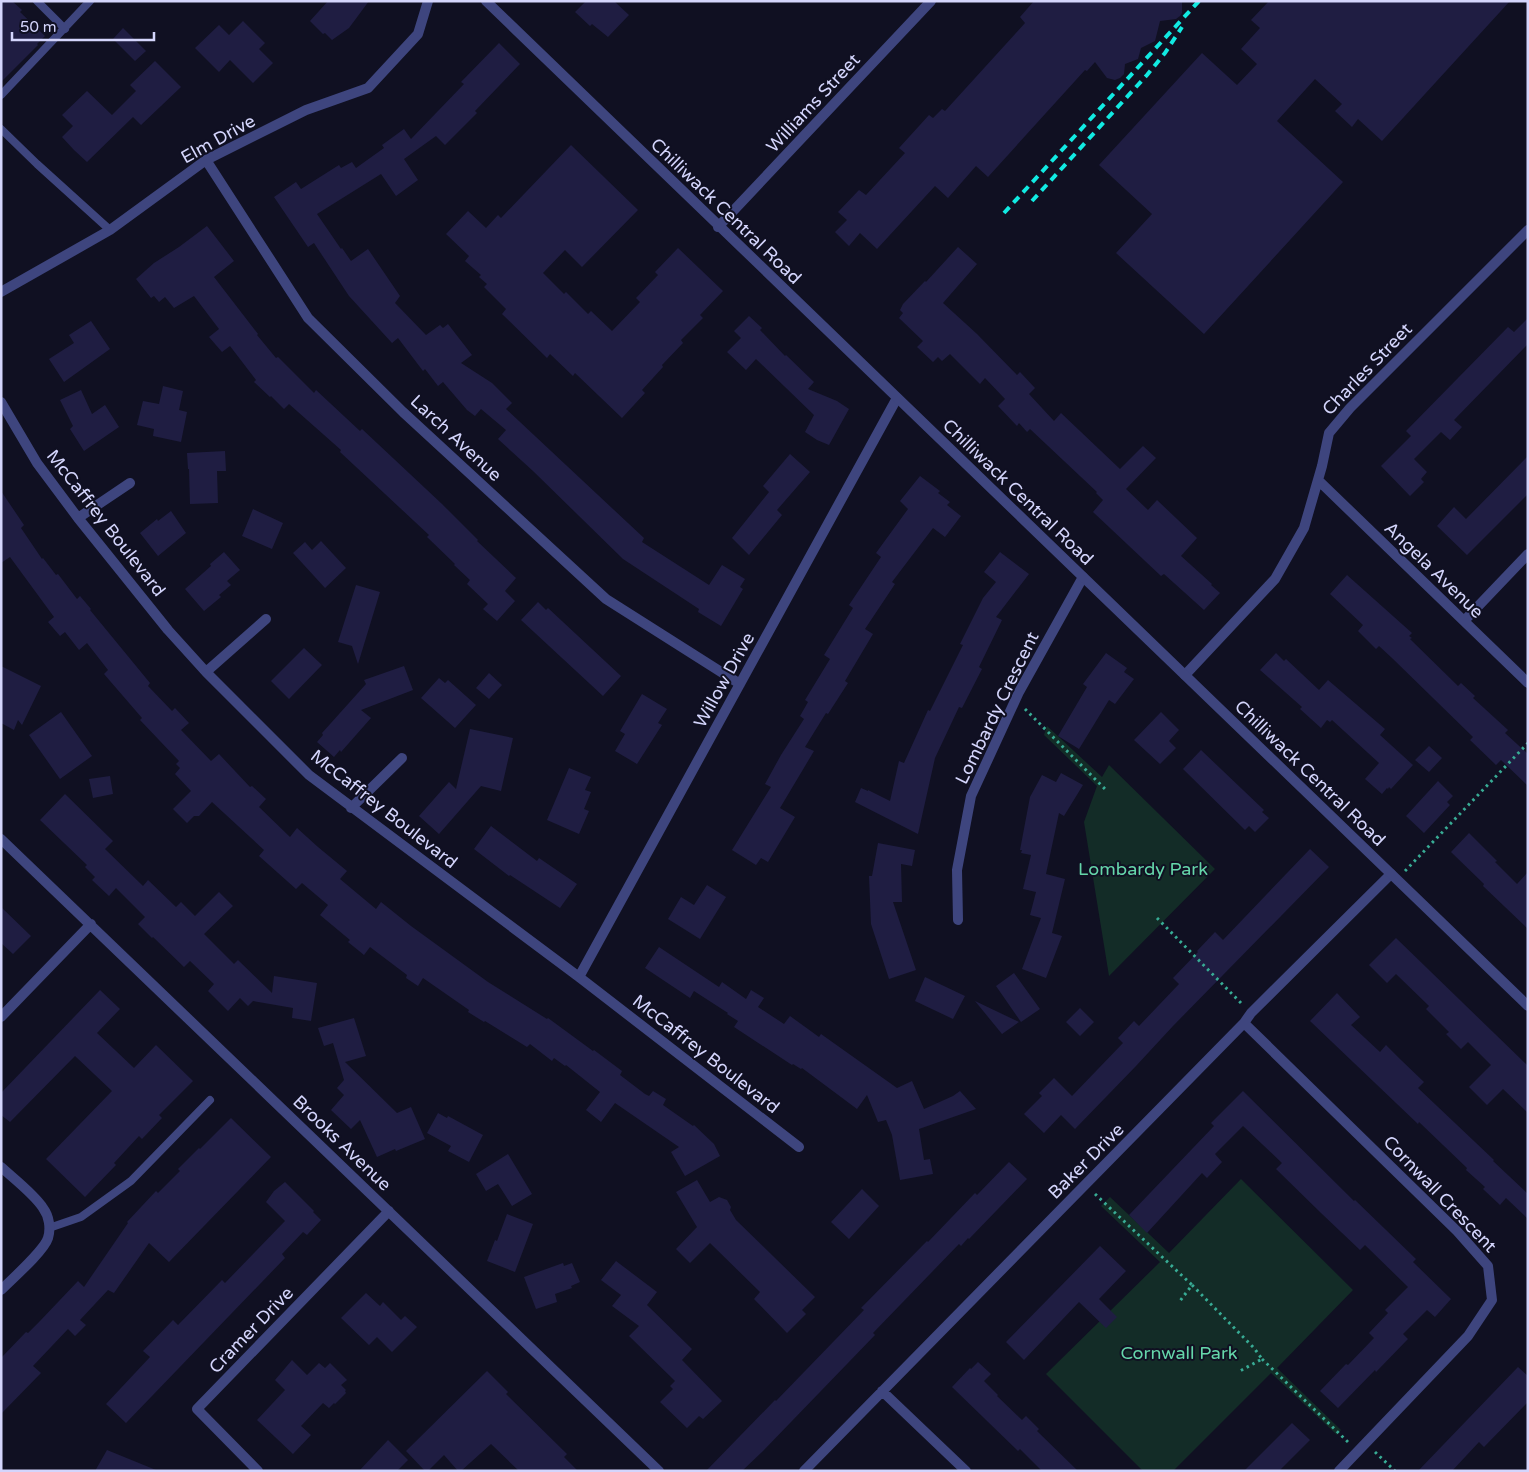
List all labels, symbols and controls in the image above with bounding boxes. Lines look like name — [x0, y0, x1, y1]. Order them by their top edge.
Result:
scale bar — [12, 10, 155, 42]
text: 50 m — [20, 18, 57, 36]
street label: Williams Street — [762, 49, 865, 157]
street label: Elm Drive — [177, 110, 259, 168]
street label: Chilliwack Central Road — [646, 133, 806, 289]
street label: Charles Street — [1317, 318, 1417, 420]
street label: Larch Avenue — [406, 390, 506, 486]
street label: Chilliwack Central Road — [938, 414, 1098, 570]
street label: McCaffrey Boulevard — [42, 445, 170, 601]
street label: Angela Avenue — [1380, 517, 1488, 623]
street label: Lombardy Crescent — [951, 628, 1044, 788]
street label: Willow Drive — [689, 629, 759, 731]
street label: Chilliwack Central Road — [1230, 695, 1390, 851]
street label: McCaffrey Boulevard — [306, 745, 462, 873]
park label: Lombardy Park — [1078, 858, 1208, 880]
street label: McCaffrey Boulevard — [628, 990, 784, 1118]
street label: Brooks Avenue — [288, 1091, 396, 1195]
street label: Baker Drive — [1043, 1118, 1129, 1204]
street label: Cornwall Crescent — [1379, 1131, 1501, 1257]
street label: Cramer Drive — [204, 1282, 298, 1378]
park label: Cornwall Park — [1120, 1342, 1238, 1364]

